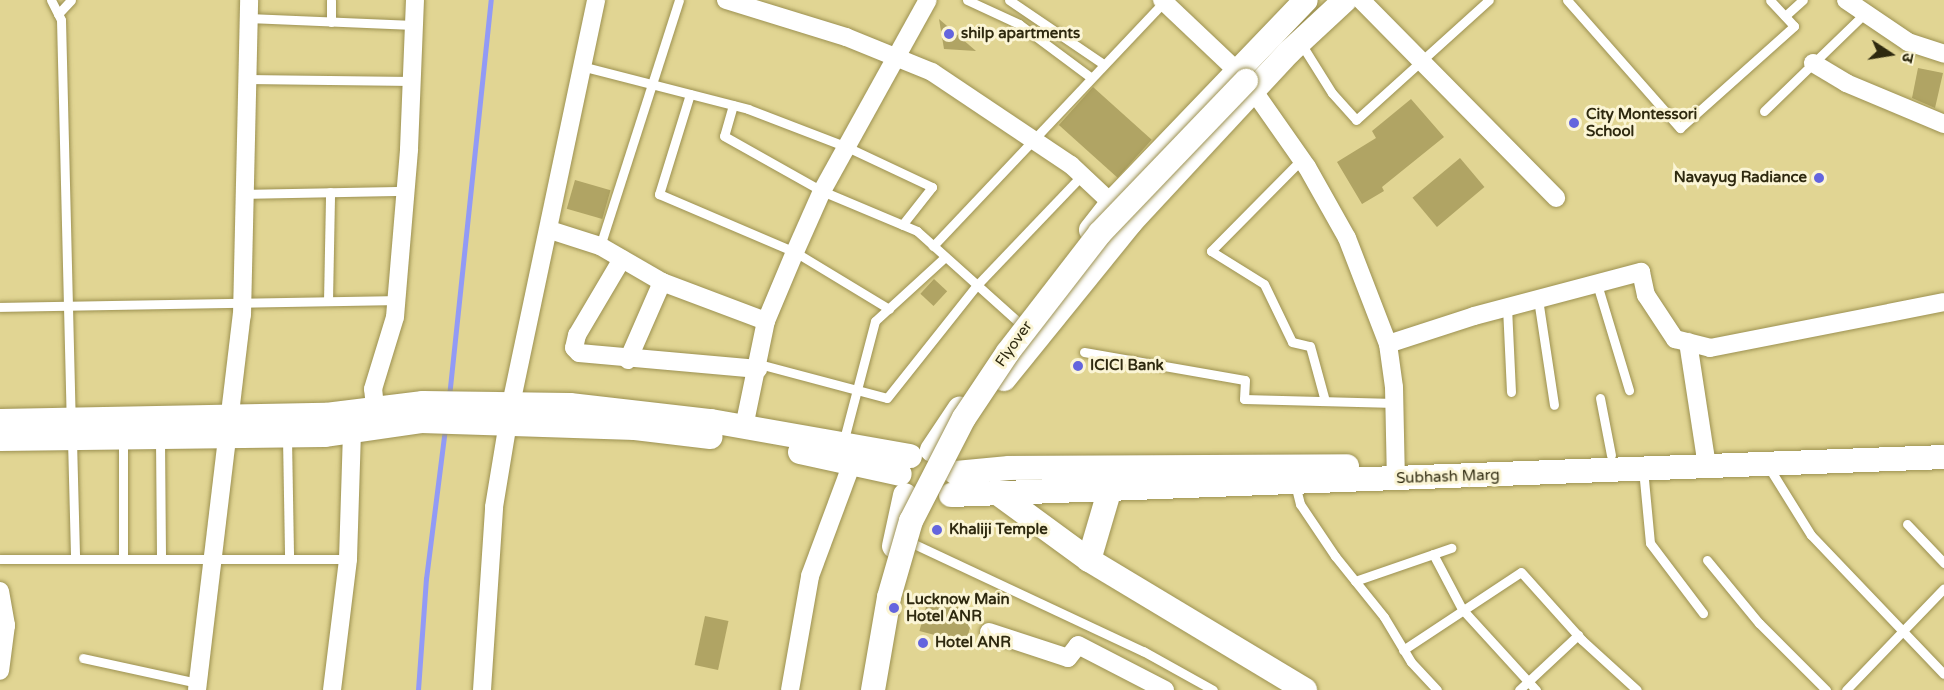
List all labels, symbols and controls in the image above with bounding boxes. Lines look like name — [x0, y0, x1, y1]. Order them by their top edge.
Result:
north arrow — [1860, 24, 1920, 84]
place label: shilp apartments — [961, 25, 1080, 43]
marker: shilp apartments — [942, 27, 956, 41]
text: उ — [1897, 51, 1918, 64]
place label: City Montessori School — [1586, 105, 1697, 140]
marker: City Montessori School — [1567, 116, 1581, 130]
place label: Navayug Radiance — [1674, 169, 1807, 187]
marker: Navayug Radiance — [1812, 171, 1826, 185]
street label: Flyover — [992, 318, 1036, 370]
place label: ICICI Bank — [1090, 357, 1164, 375]
marker: ICICI Bank — [1071, 359, 1085, 373]
street label: Subhash Marg — [1396, 466, 1500, 488]
place label: Khaliji Temple — [949, 521, 1048, 539]
marker: Khaliji Temple — [930, 523, 944, 537]
place label: Lucknow Main Hotel ANR — [906, 590, 1010, 625]
marker: Lucknow Main Hotel ANR — [887, 601, 901, 615]
place label: Hotel ANR — [935, 634, 1011, 652]
marker: Hotel ANR — [916, 636, 930, 650]

